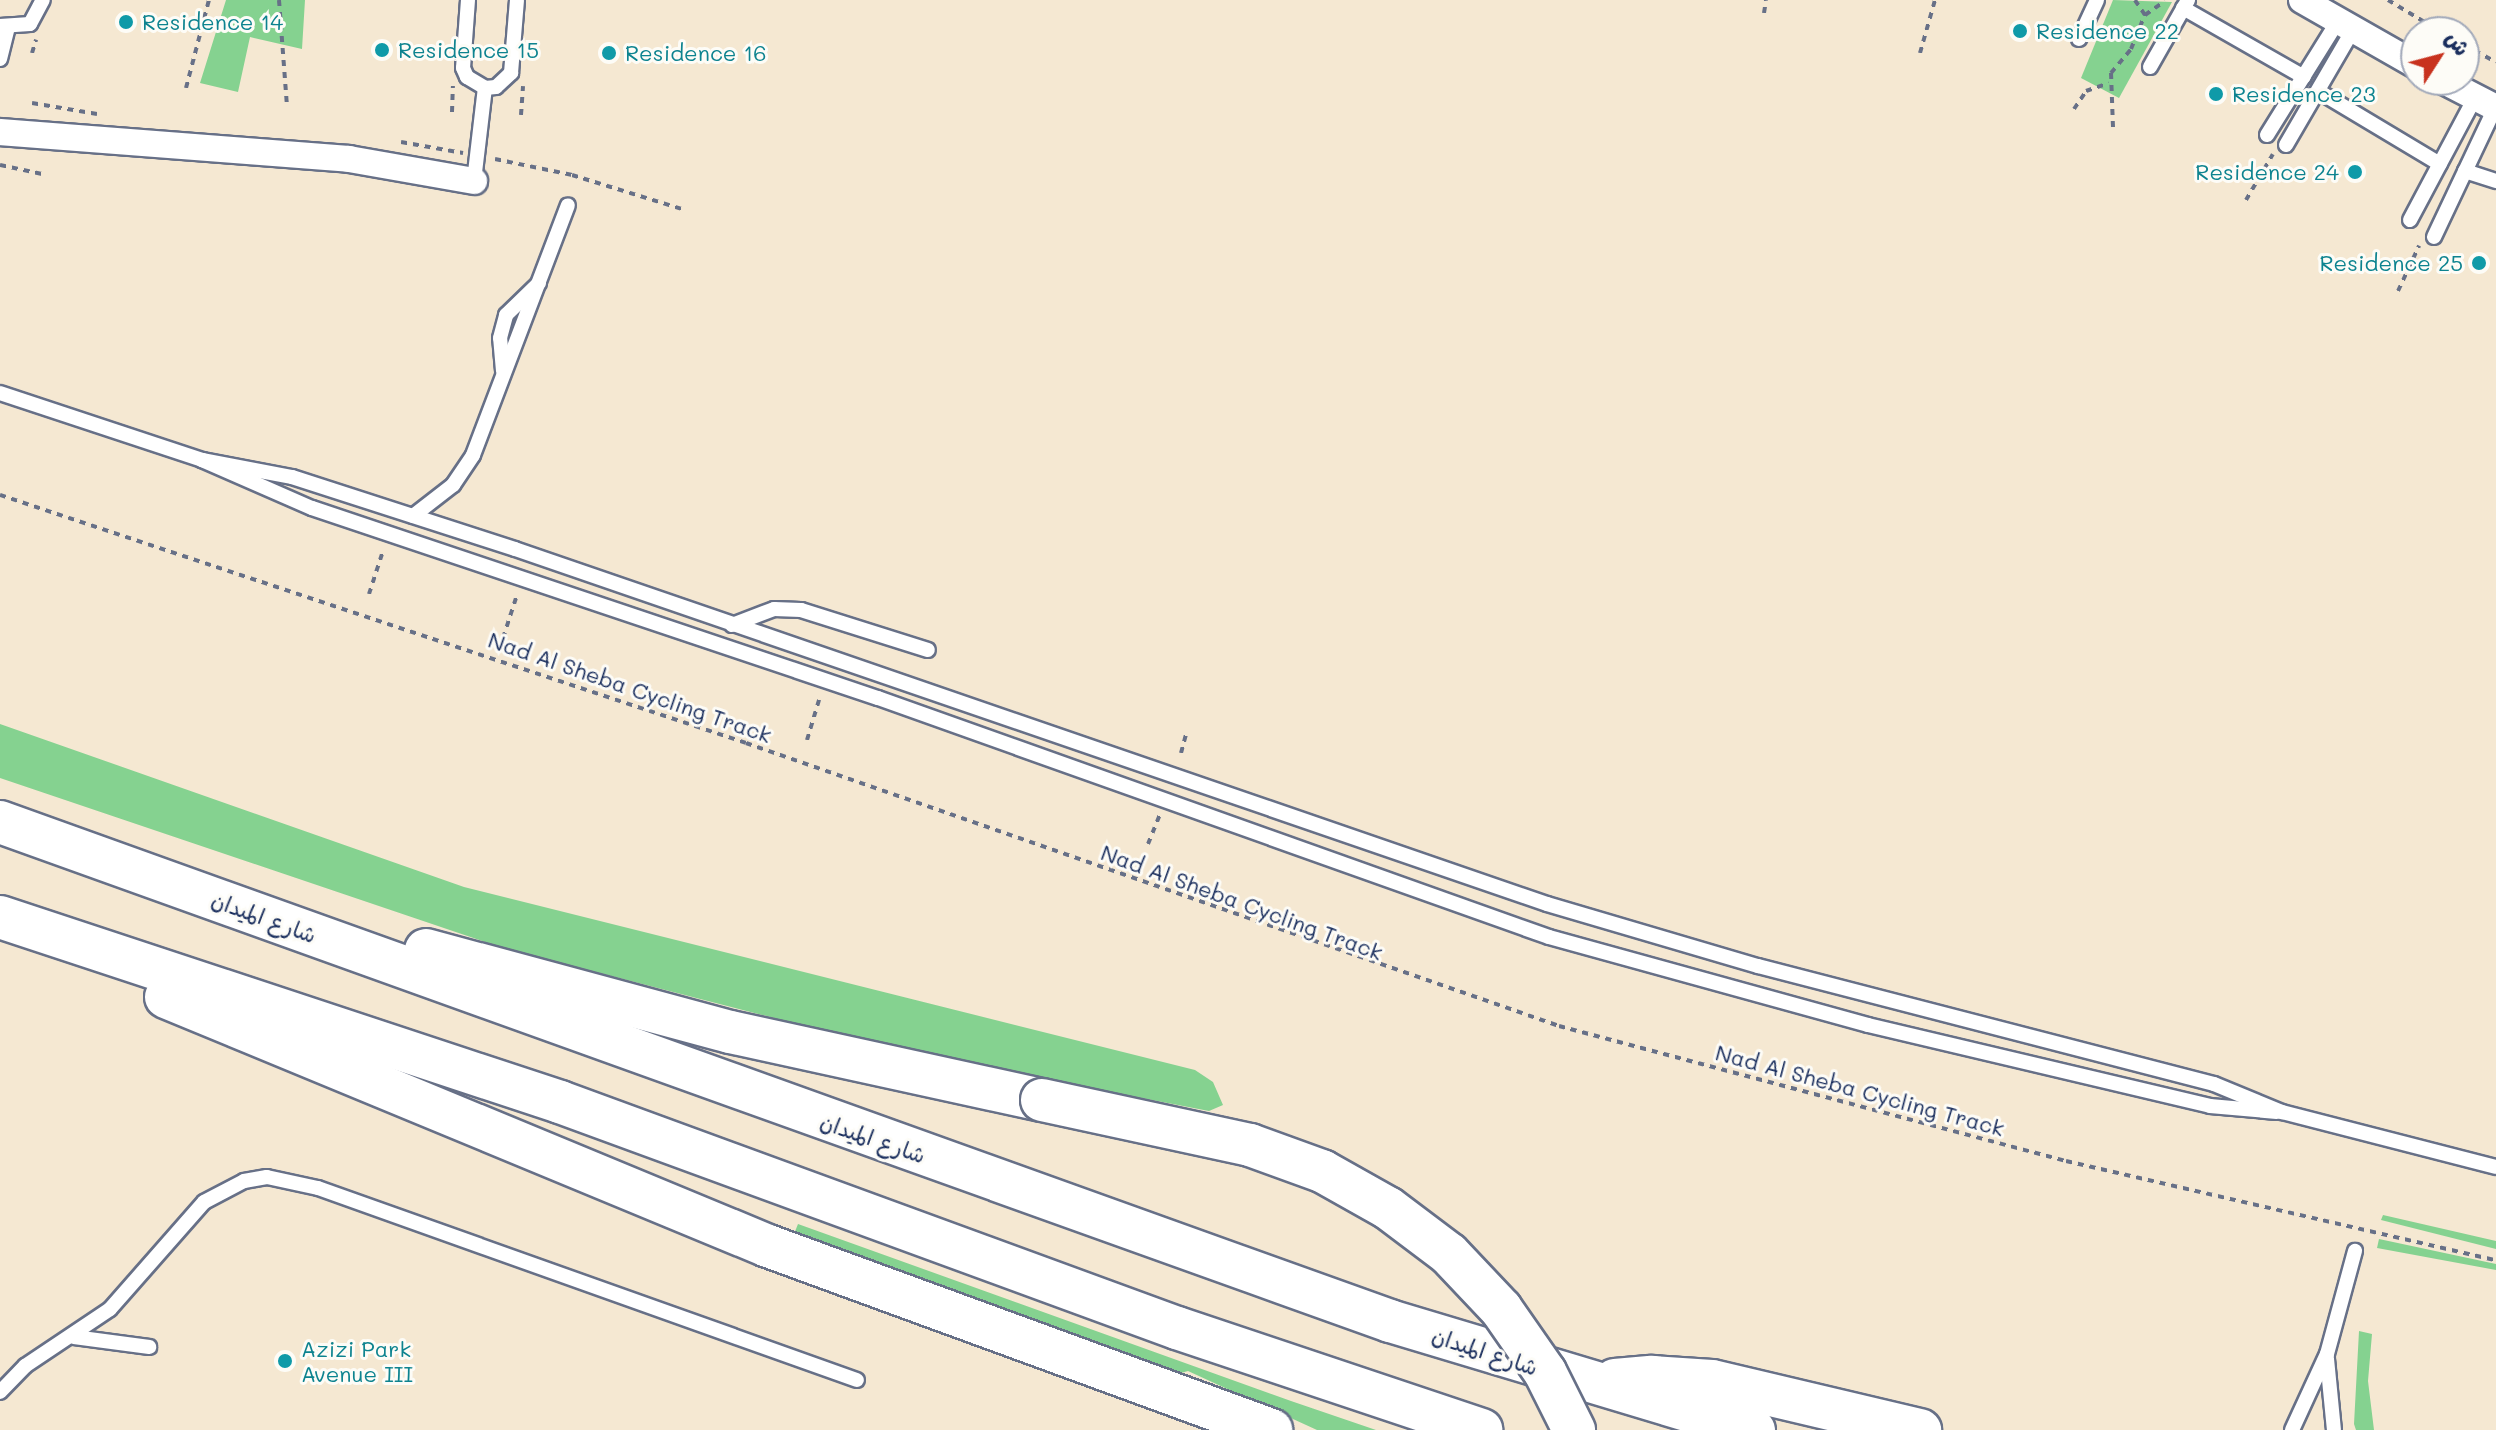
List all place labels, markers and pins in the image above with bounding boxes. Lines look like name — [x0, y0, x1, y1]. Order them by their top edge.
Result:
place label: Residence 14 — [142, 9, 283, 35]
marker: Residence 14 — [117, 13, 135, 31]
place label: Residence 22 — [2036, 18, 2179, 44]
marker: Residence 22 — [2011, 22, 2029, 40]
place label: Residence 15 — [398, 37, 539, 63]
place label: Residence 16 — [625, 40, 767, 66]
marker: Residence 15 — [373, 41, 391, 59]
marker: Residence 16 — [600, 44, 618, 62]
place label: Residence 23 — [2232, 81, 2376, 107]
marker: Residence 23 — [2207, 85, 2225, 103]
place label: Residence 24 — [2195, 159, 2339, 185]
marker: Residence 24 — [2346, 163, 2364, 181]
place label: Residence 25 — [2319, 250, 2463, 276]
marker: Residence 25 — [2470, 254, 2488, 272]
place label: Azizi Park Avenue III — [301, 1335, 413, 1386]
marker: Azizi Park Avenue III — [276, 1352, 294, 1370]

